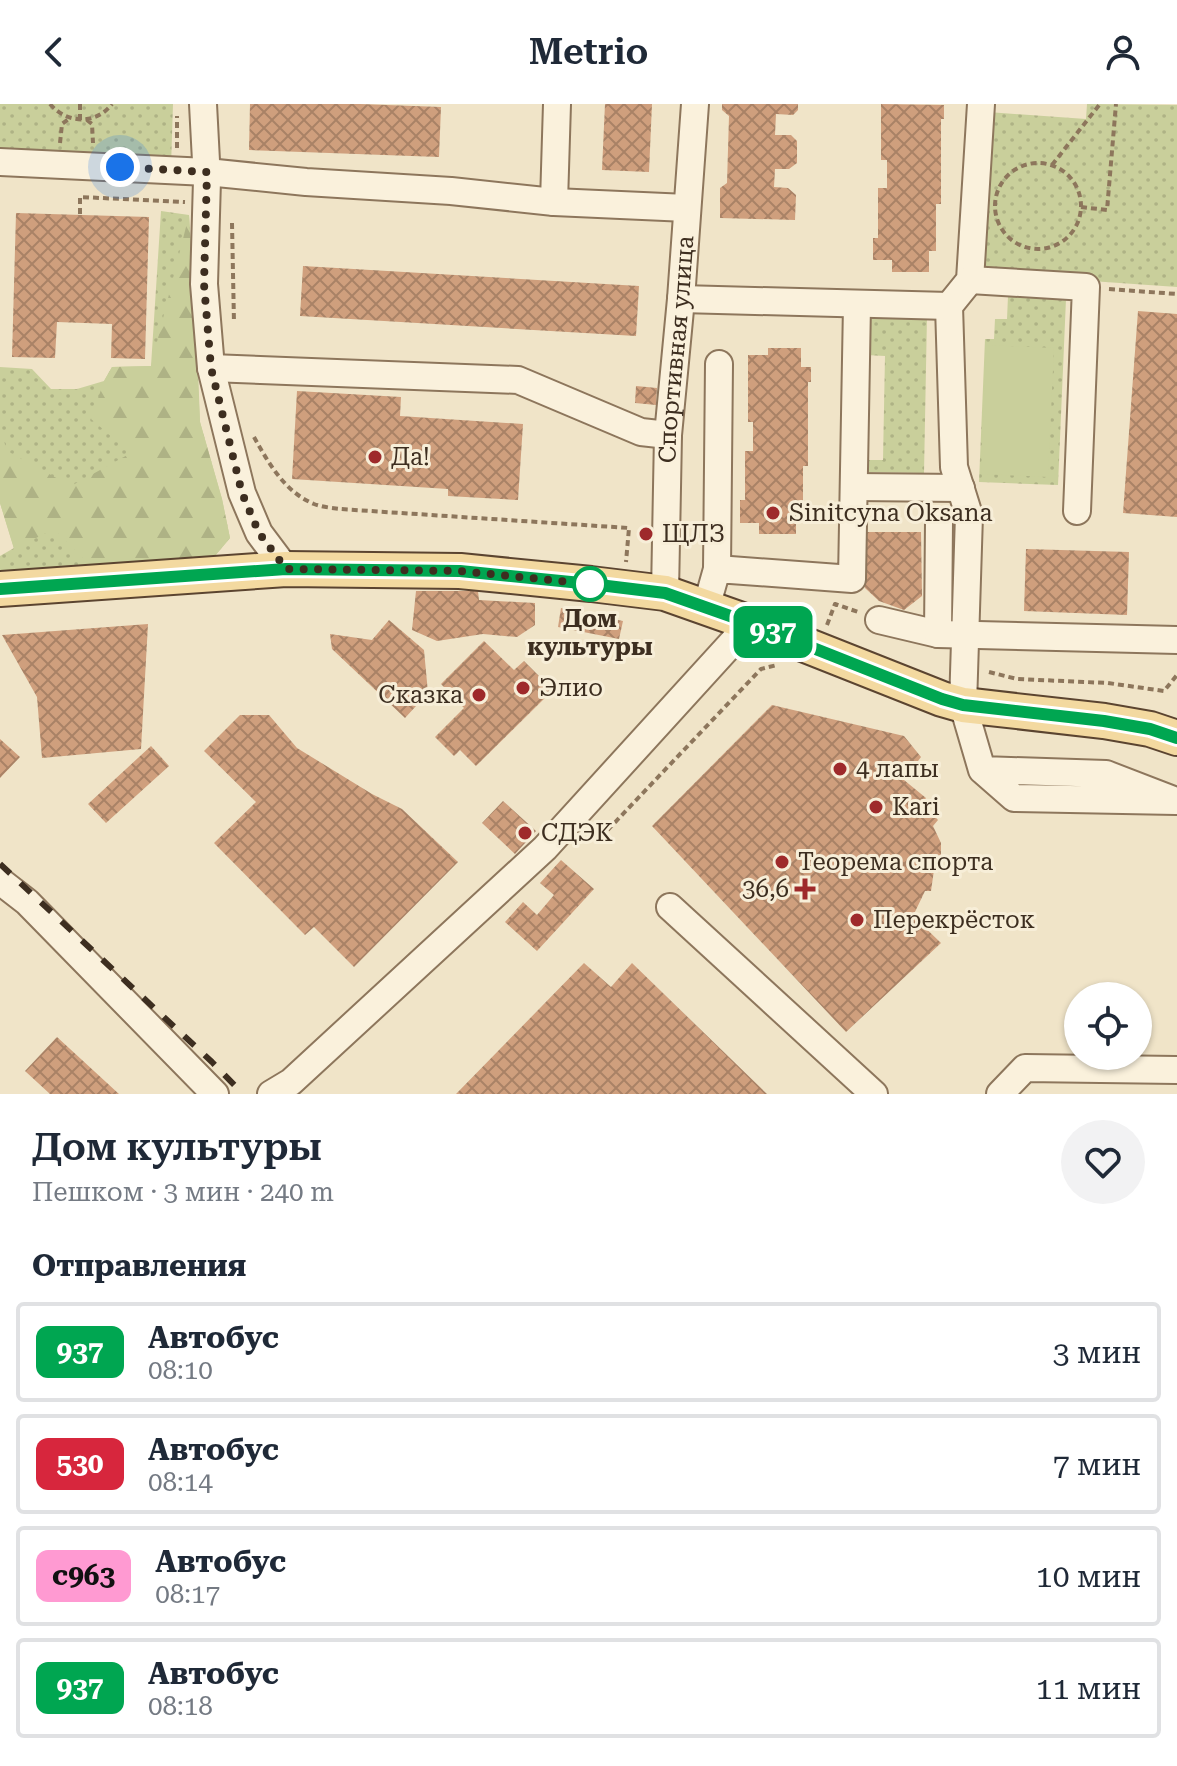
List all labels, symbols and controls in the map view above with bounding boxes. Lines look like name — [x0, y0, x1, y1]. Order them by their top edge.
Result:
icon: back — [32, 30, 76, 74]
icon: person — [1101, 30, 1145, 74]
text: Metrio — [529, 31, 648, 73]
your location — [100, 147, 140, 187]
street label: Спортивная улица — [653, 235, 700, 463]
place label: Да! — [391, 443, 430, 471]
marker: Да! — [366, 448, 384, 466]
place label: Sinitcyna Oksana — [789, 499, 993, 527]
marker: Sinitcyna Oksana — [764, 504, 782, 522]
place label: ЩЛЗ — [662, 520, 725, 548]
marker: ЩЛЗ — [637, 525, 655, 543]
marker: Дом культуры — [573, 567, 607, 601]
place label: Дом культуры — [527, 605, 653, 661]
line badge: 937 — [727, 606, 819, 658]
text: 937 — [749, 615, 797, 648]
place label: Элио — [539, 674, 603, 702]
marker: Элио — [514, 679, 532, 697]
place label: Сказка — [378, 681, 463, 709]
marker: Сказка — [470, 686, 488, 704]
place label: 4 лапы — [856, 755, 939, 783]
marker: 4 лапы — [831, 760, 849, 778]
place label: Kari — [892, 793, 940, 821]
marker: Kari — [867, 798, 885, 816]
place label: СДЭК — [541, 819, 613, 847]
marker: СДЭК — [516, 824, 534, 842]
place label: Теорема спорта — [798, 848, 993, 876]
marker: Теорема спорта — [773, 853, 791, 871]
place label: 36,6 — [742, 875, 789, 903]
marker: 36,6 — [796, 880, 814, 898]
place label: Перекрёсток — [873, 906, 1035, 934]
marker: Перекрёсток — [848, 911, 866, 929]
map controls — [1064, 982, 1152, 1070]
button: locate — [1064, 982, 1152, 1070]
button: heart — [1061, 1120, 1145, 1204]
text: Дом культуры — [32, 1125, 322, 1169]
text: Пешком · 3 мин · 240 m — [32, 1177, 334, 1207]
text: Отправления — [32, 1248, 246, 1283]
text: Автобус — [148, 1320, 279, 1355]
text: 937 — [56, 1335, 104, 1368]
text: 3 мин — [1053, 1335, 1141, 1370]
text: 08:10 — [148, 1355, 213, 1385]
text: Автобус — [148, 1432, 279, 1467]
text: 530 — [56, 1447, 104, 1480]
text: 7 мин — [1053, 1447, 1141, 1482]
text: 08:14 — [148, 1467, 213, 1497]
text: Автобус — [155, 1544, 286, 1579]
text: с963 — [52, 1559, 115, 1592]
text: 10 мин — [1036, 1559, 1141, 1594]
text: 08:17 — [155, 1579, 220, 1609]
text: Автобус — [148, 1656, 279, 1691]
text: 937 — [56, 1671, 104, 1704]
text: 11 мин — [1036, 1671, 1141, 1706]
text: 08:18 — [148, 1691, 213, 1721]

